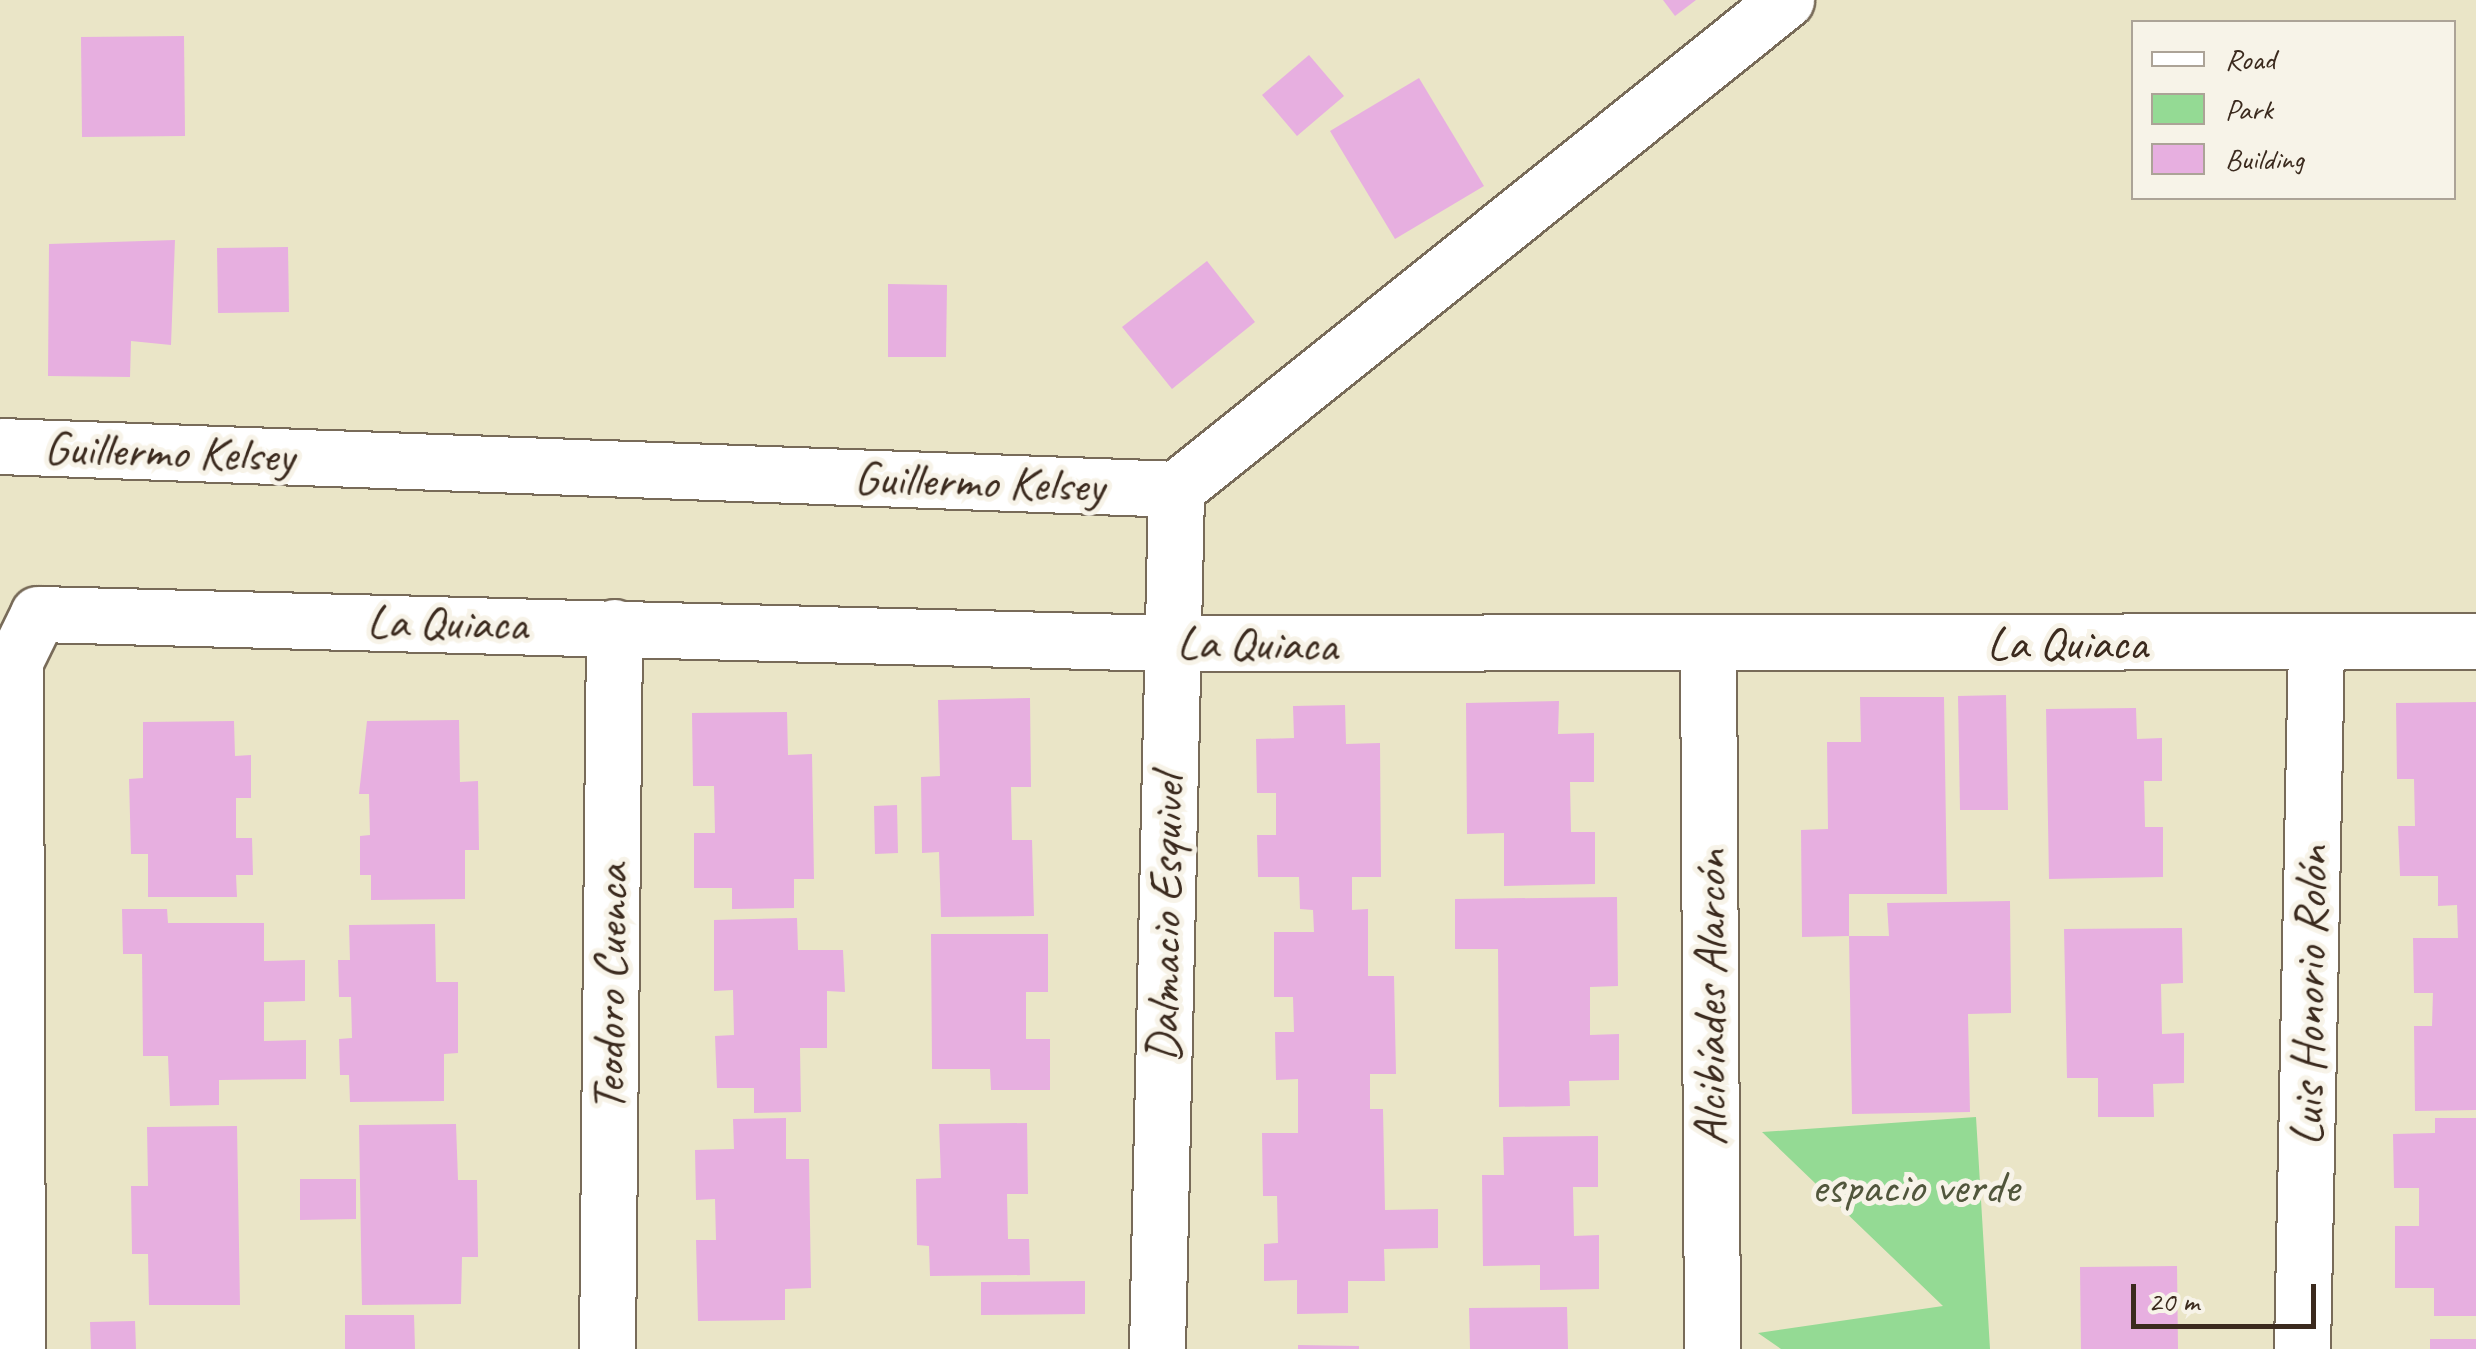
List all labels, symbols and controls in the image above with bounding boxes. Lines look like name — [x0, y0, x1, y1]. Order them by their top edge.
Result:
legend — [2131, 20, 2456, 200]
text: Road — [2225, 40, 2275, 78]
text: Park — [2225, 90, 2273, 128]
text: Building — [2225, 140, 2304, 178]
street label: Guillermo Kelsey — [43, 419, 295, 485]
street label: Guillermo Kelsey — [853, 449, 1105, 515]
street label: La Quiaca — [366, 593, 528, 653]
street label: La Quiaca — [1176, 614, 1338, 674]
street label: La Quiaca — [1986, 615, 2148, 673]
street label: Dalmacio Esquivel — [1134, 775, 1196, 1063]
street label: Luis Honorio Rolón — [2278, 846, 2340, 1146]
street label: Alcibíades Alarcón — [1681, 849, 1739, 1147]
street label: Teodoro Cuenca — [579, 865, 641, 1111]
park label: espacio verde — [1811, 1158, 2019, 1216]
scale bar — [2136, 1264, 2321, 1326]
text: 20 m — [2148, 1282, 2199, 1320]

